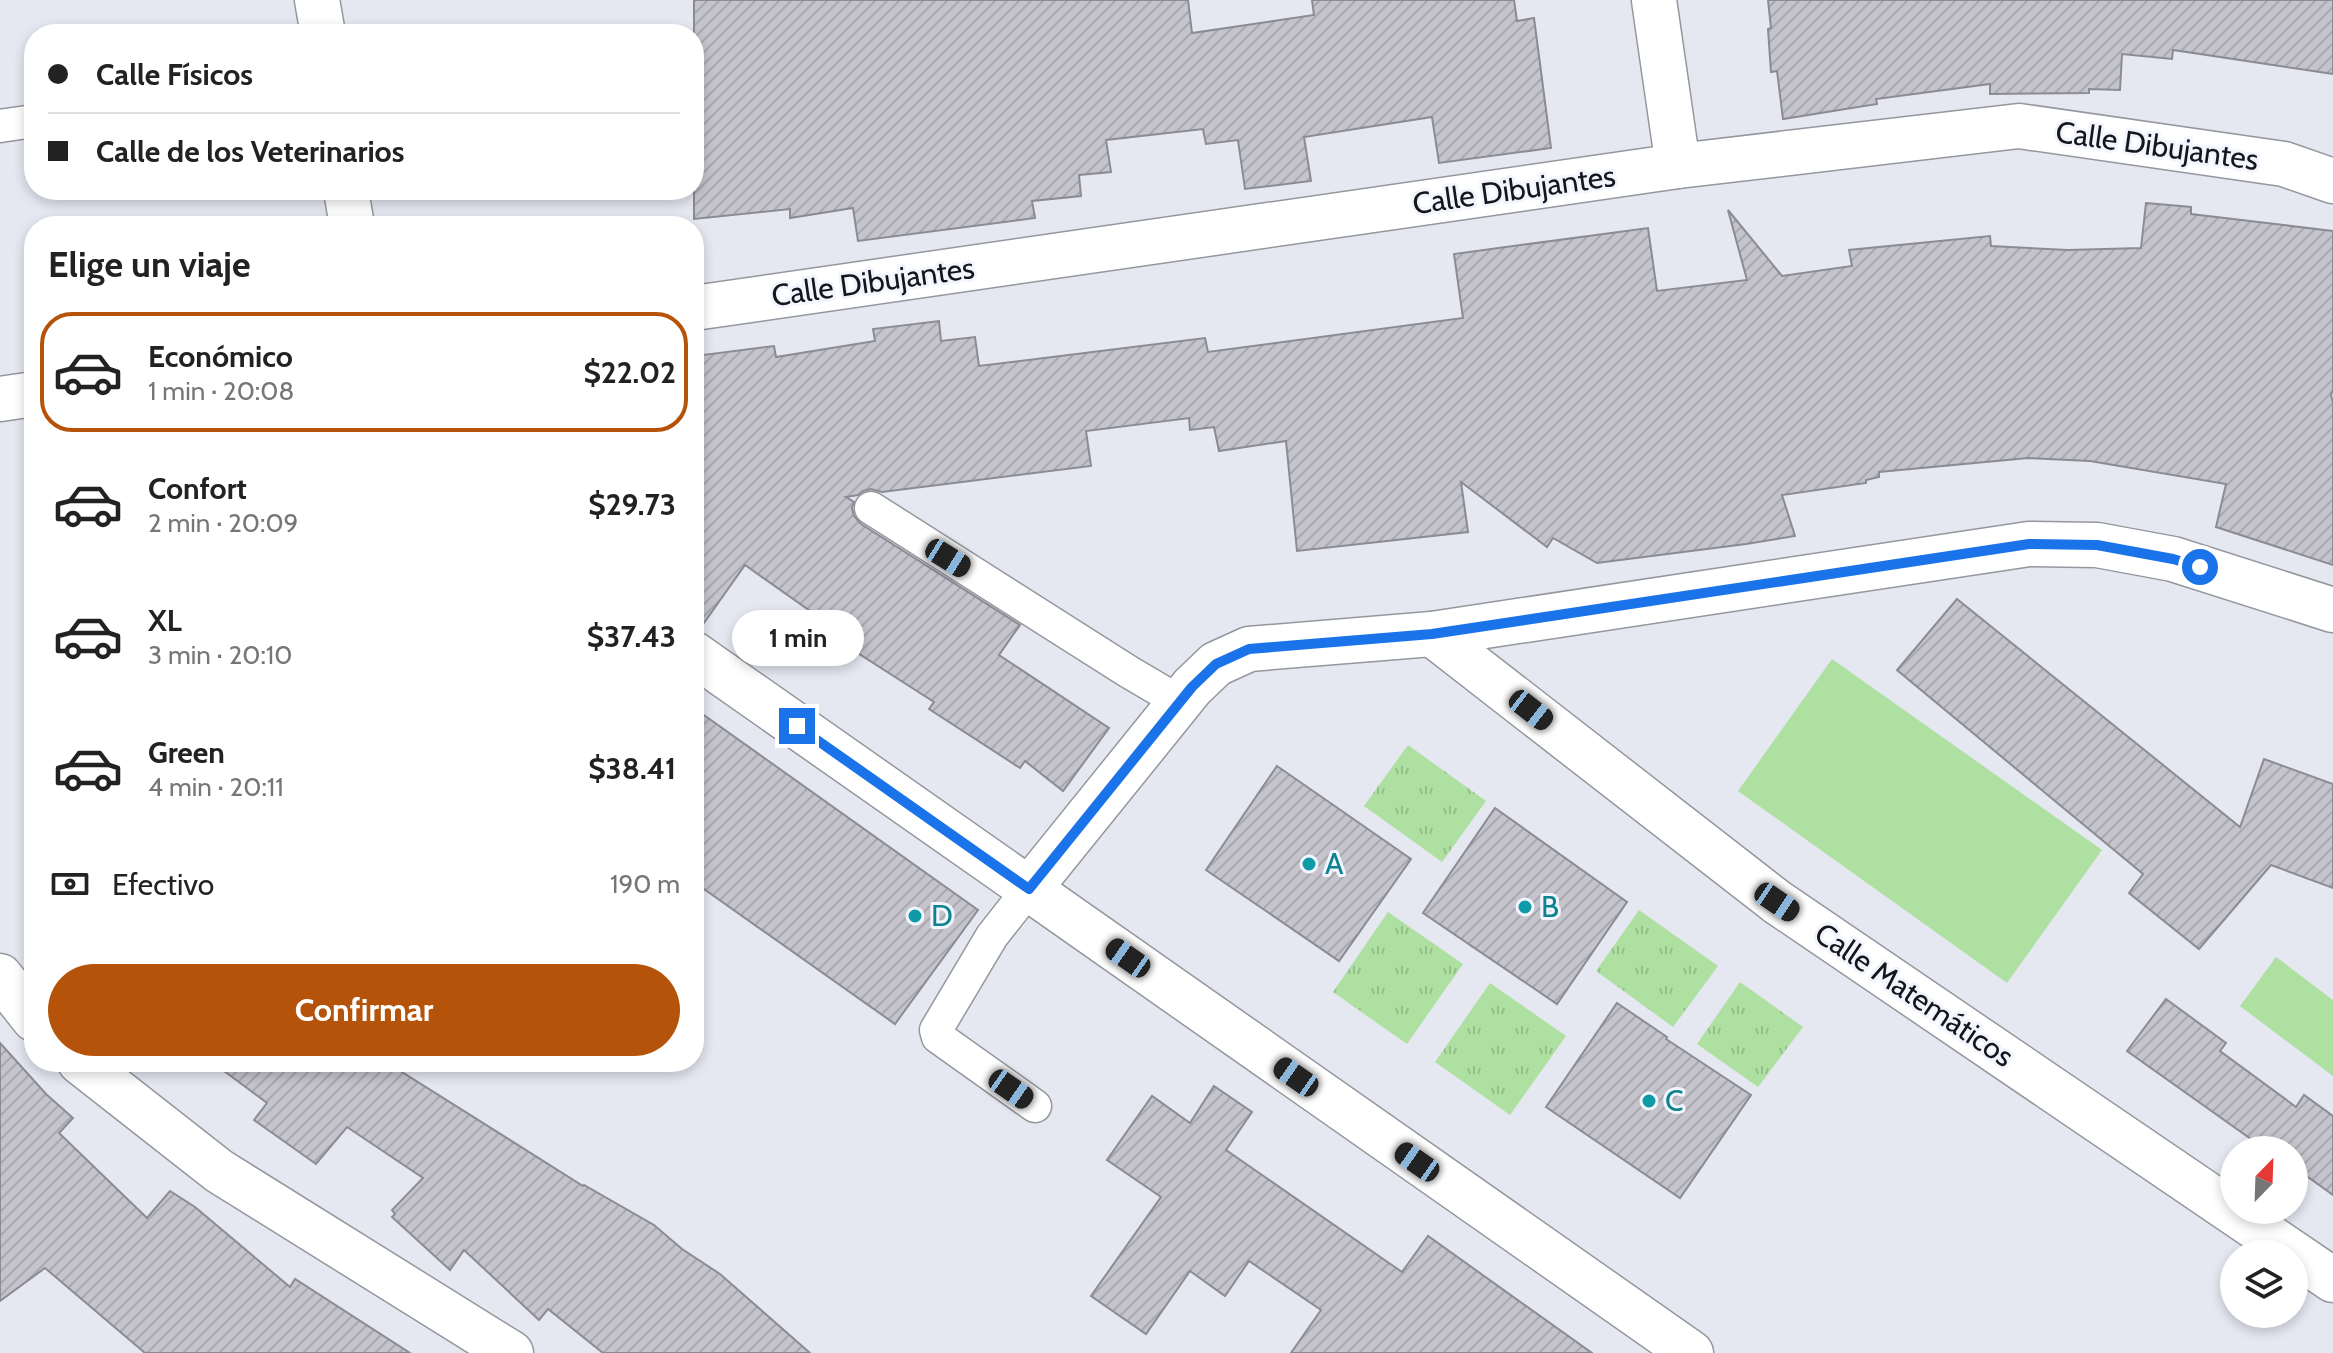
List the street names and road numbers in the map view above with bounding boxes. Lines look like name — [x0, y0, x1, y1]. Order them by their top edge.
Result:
street label: Calle Dibujantes — [2053, 113, 2261, 178]
street label: Calle Dibujantes — [1410, 157, 1618, 222]
street label: Calle Dibujantes — [769, 249, 977, 314]
street label: Calle Matemáticos — [1808, 914, 2021, 1075]

